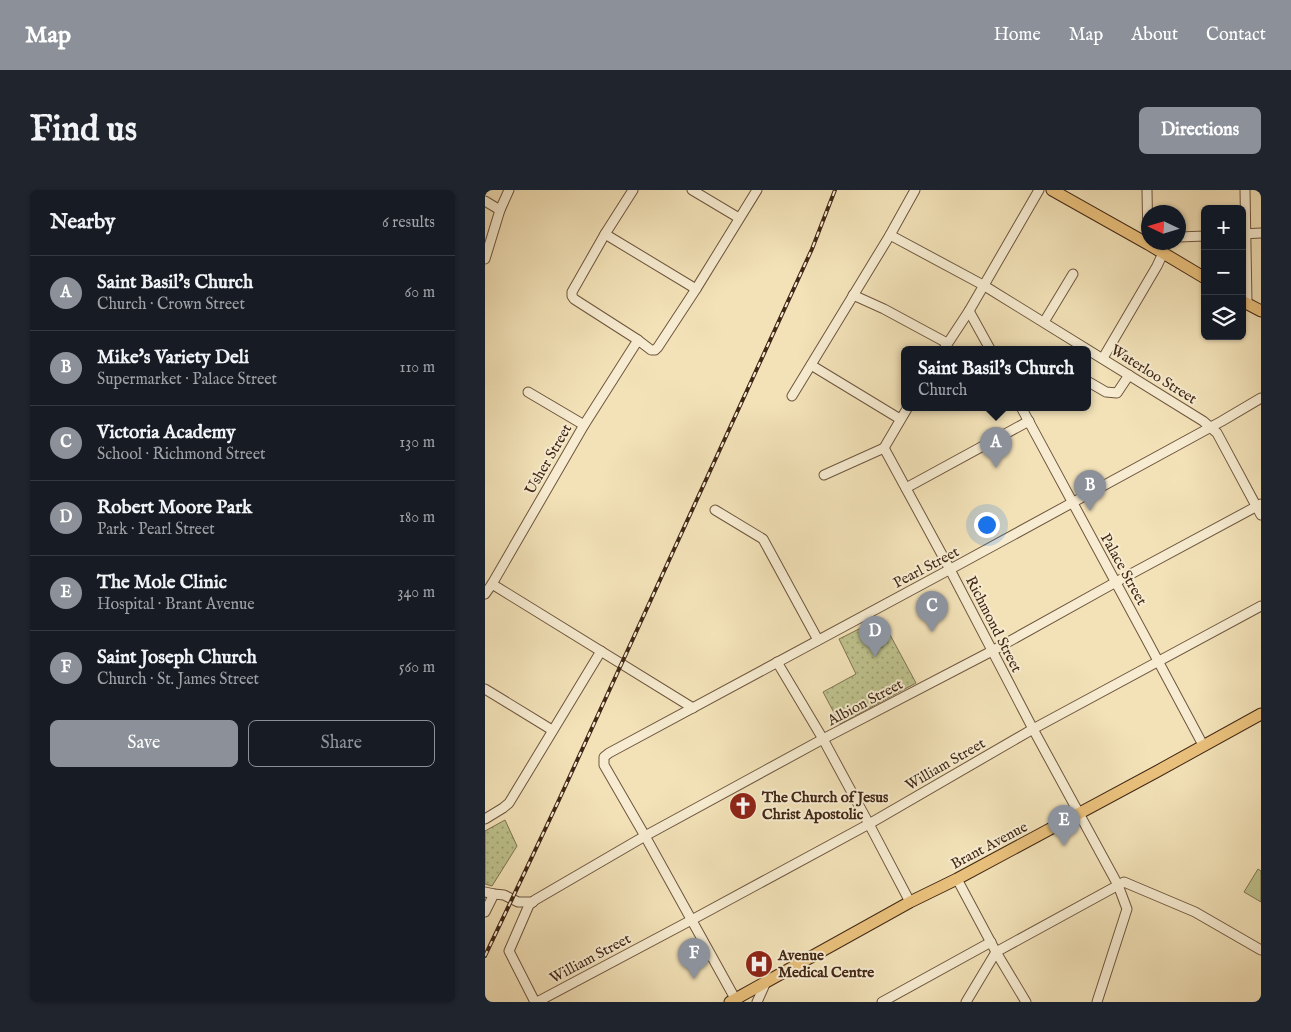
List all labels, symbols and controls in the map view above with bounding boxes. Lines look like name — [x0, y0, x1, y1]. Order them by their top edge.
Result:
text: Map — [25, 20, 71, 51]
text: Home — [994, 24, 1041, 47]
text: Map — [1069, 24, 1103, 47]
text: About — [1131, 24, 1178, 47]
text: Contact — [1206, 24, 1266, 47]
button: Directions — [1139, 107, 1261, 154]
text: Find us — [30, 108, 137, 153]
north arrow — [1141, 205, 1186, 250]
map controls — [1201, 205, 1246, 340]
button: + — [1201, 205, 1246, 250]
text: Nearby — [50, 209, 115, 236]
text: 6 results — [382, 213, 435, 233]
button: − — [1201, 250, 1246, 295]
text: Saint Basil's Church — [97, 271, 253, 295]
text: A — [61, 283, 71, 303]
text: 60 m — [405, 283, 435, 303]
text: Church · Crown Street — [97, 295, 245, 315]
button: layers — [1201, 295, 1246, 340]
street label: Waterloo Street — [1107, 340, 1200, 408]
text: Mike's Variety Deli — [97, 346, 249, 370]
popup — [901, 346, 1091, 411]
text: Saint Basil's Church — [918, 357, 1074, 381]
text: B — [61, 358, 71, 378]
text: 110 m — [399, 358, 435, 378]
text: Supermarket · Palace Street — [97, 370, 277, 390]
text: Church — [918, 381, 967, 401]
text: Victoria Academy — [97, 421, 236, 445]
street label: Usher Street — [521, 421, 576, 498]
pin: A — [980, 427, 1012, 468]
text: C — [60, 433, 72, 453]
text: 130 m — [399, 433, 435, 453]
text: School · Richmond Street — [97, 445, 265, 465]
pin: B — [1074, 470, 1106, 511]
text: Robert Moore Park — [97, 496, 252, 520]
text: D — [60, 508, 72, 528]
text: 180 m — [399, 508, 435, 528]
your location — [974, 512, 1000, 538]
text: Park · Pearl Street — [97, 520, 215, 540]
street label: Palace Street — [1096, 530, 1151, 609]
street label: Pearl Street — [890, 542, 962, 593]
text: The Mole Clinic — [97, 571, 227, 595]
street label: Richmond Street — [961, 573, 1026, 676]
text: E — [60, 583, 72, 603]
text: 340 m — [397, 583, 435, 603]
pin: C — [916, 591, 948, 632]
text: Hospital · Brant Avenue — [97, 595, 255, 615]
pin: D — [859, 616, 891, 657]
text: Saint Joseph Church — [97, 646, 257, 670]
text: F — [61, 658, 71, 678]
text: 560 m — [399, 658, 435, 678]
text: Church · St. James Street — [97, 670, 259, 690]
street label: Albion Street — [823, 675, 906, 731]
button: Save — [50, 720, 238, 767]
button: Share — [248, 720, 435, 767]
street label: William Street — [902, 734, 989, 795]
place label: The Church of Jesus Christ Apostolic — [761, 788, 889, 824]
church icon: The Church of Jesus Christ Apostolic — [728, 791, 758, 821]
pin: E — [1048, 805, 1080, 846]
street label: Brant Avenue — [948, 817, 1031, 874]
street label: William Street — [546, 929, 634, 988]
pin: F — [678, 938, 710, 979]
place label: Avenue Medical Centre — [777, 946, 874, 982]
hospital icon: Avenue Medical Centre — [744, 949, 774, 979]

